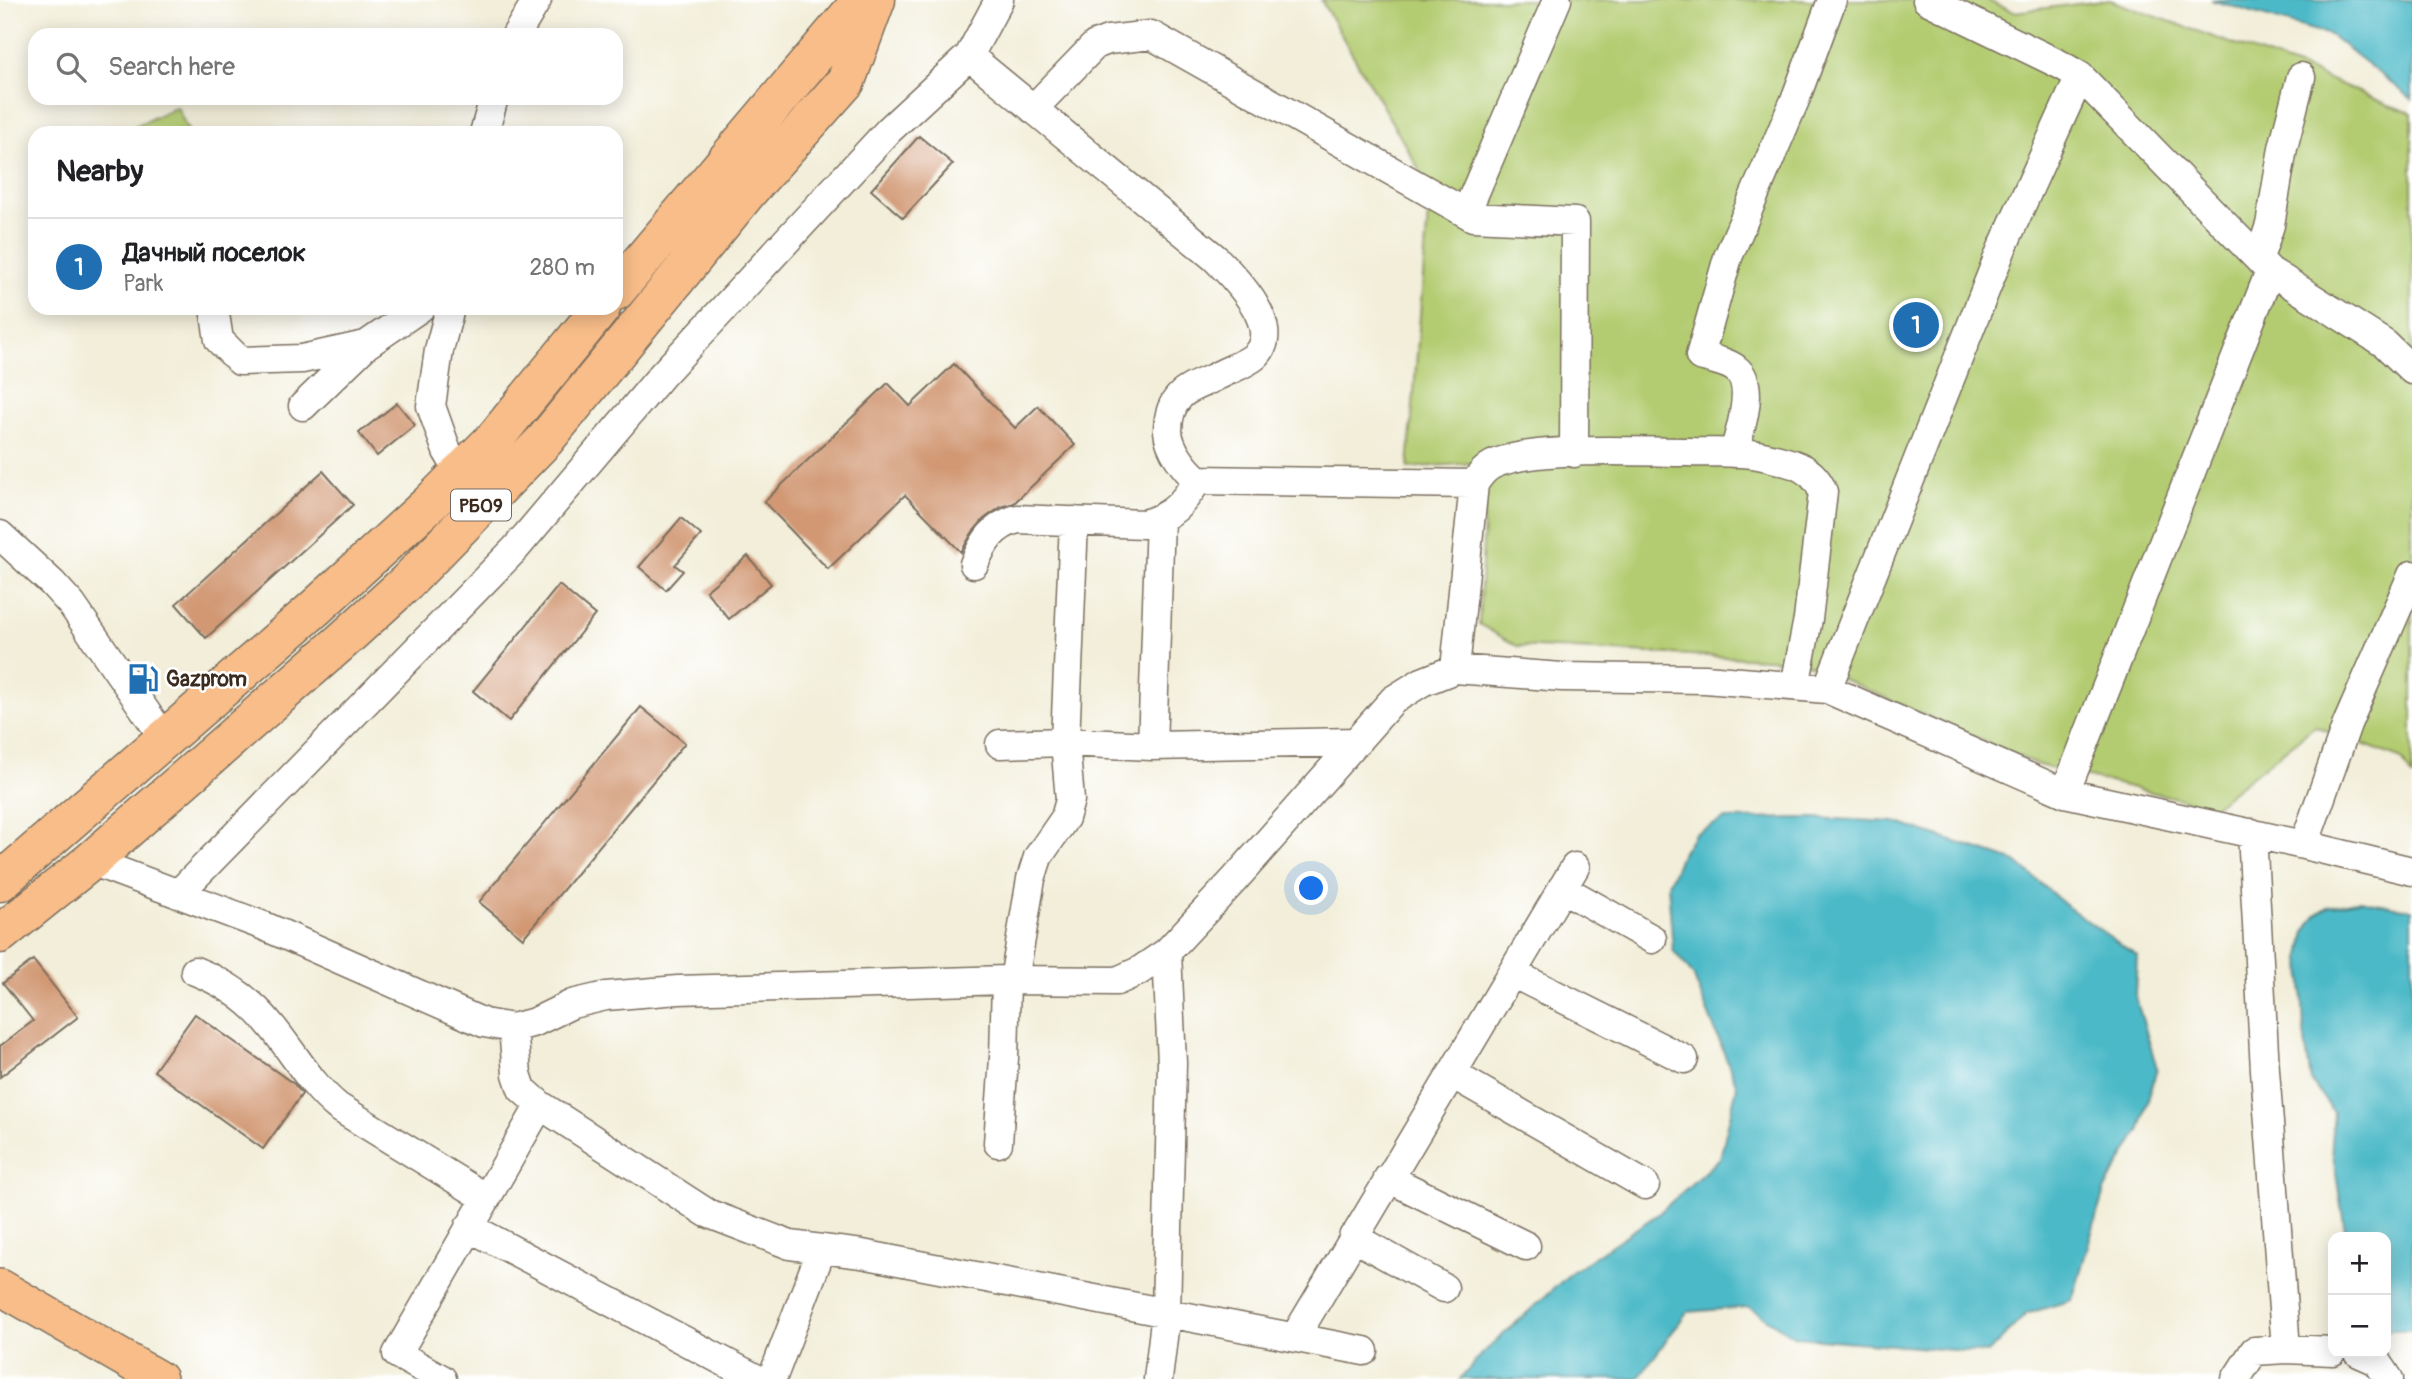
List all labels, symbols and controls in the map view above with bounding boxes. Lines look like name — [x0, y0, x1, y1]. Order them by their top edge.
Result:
search box — [28, 28, 623, 105]
icon: search — [52, 48, 90, 86]
text: Search here — [108, 51, 235, 83]
text: Nearby — [56, 153, 143, 190]
text: Дачный поселок — [123, 237, 306, 269]
text: 1 — [75, 253, 84, 282]
text: 280 m — [529, 253, 595, 282]
text: Park — [123, 269, 163, 298]
pin: 1 — [1893, 299, 1939, 351]
road number: РБ09 — [451, 490, 511, 520]
fuel station icon: Gazprom — [126, 662, 160, 696]
place label: Gazprom — [166, 666, 247, 693]
your location — [1294, 871, 1328, 905]
map controls — [2328, 1232, 2391, 1358]
button: + — [2328, 1232, 2391, 1295]
button: − — [2328, 1295, 2391, 1358]

